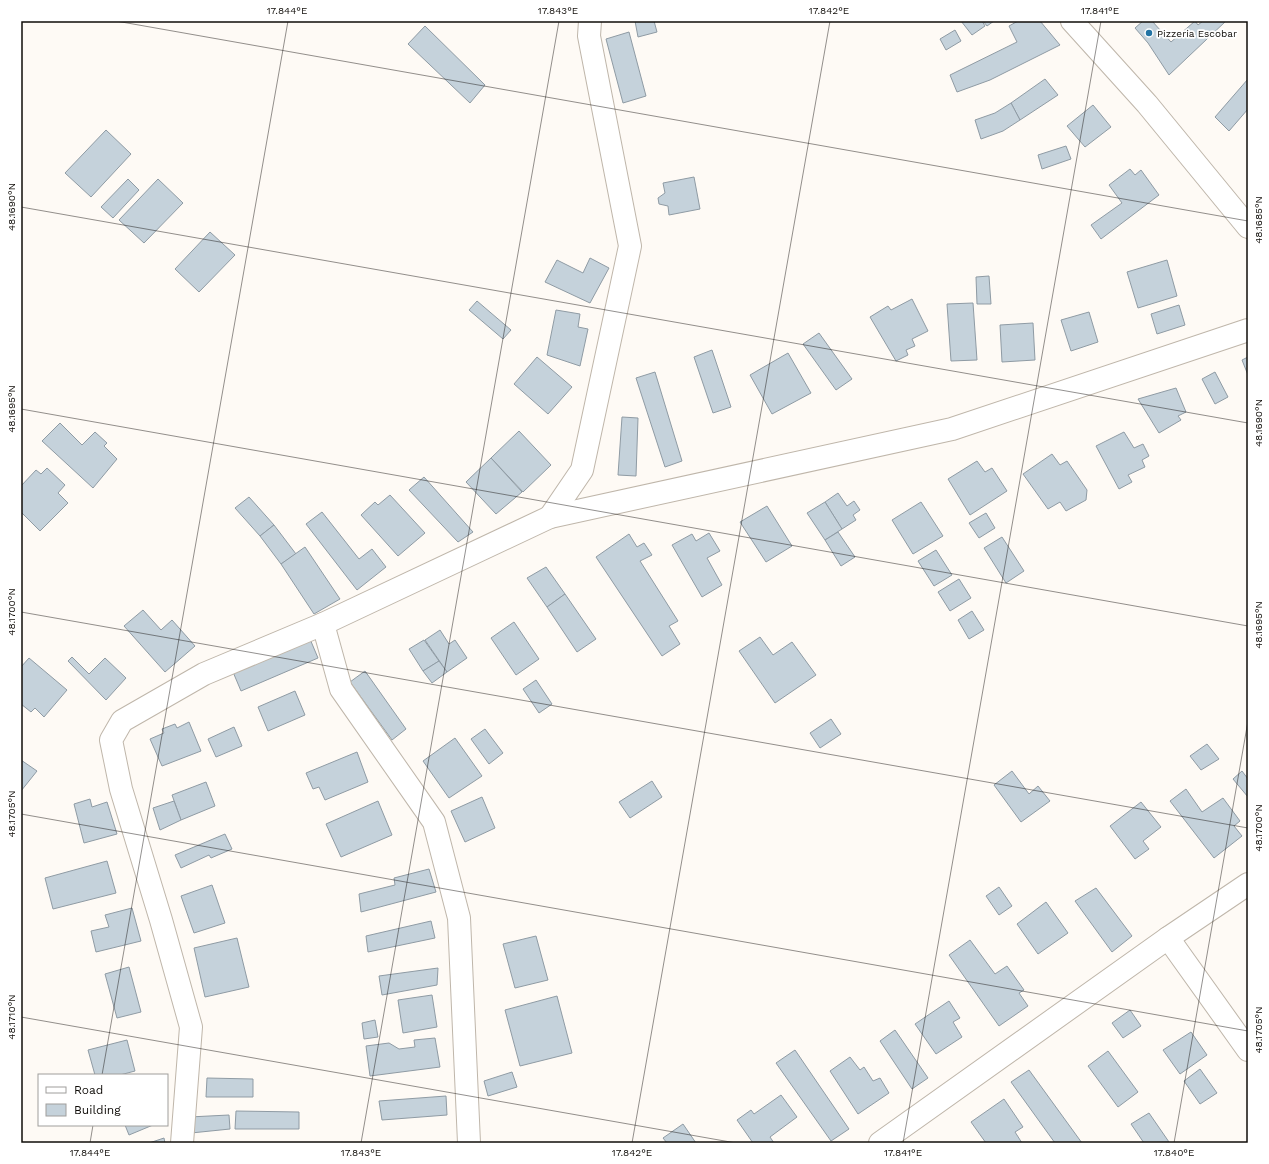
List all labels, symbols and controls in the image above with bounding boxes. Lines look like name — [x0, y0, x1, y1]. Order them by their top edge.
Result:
text: 17.844°E — [267, 5, 307, 16]
text: 17.843°E — [538, 5, 578, 16]
text: 17.842°E — [809, 5, 849, 16]
text: 17.841°E — [1081, 5, 1119, 16]
marker: Pizzeria Escobar — [1144, 28, 1154, 38]
place label: Pizzeria Escobar — [1157, 28, 1237, 39]
text: 48.1690°N — [6, 183, 17, 231]
text: 48.1685°N — [1253, 196, 1264, 244]
text: 48.1695°N — [6, 385, 17, 433]
text: 48.1690°N — [1253, 399, 1264, 447]
text: 48.1700°N — [6, 588, 17, 636]
text: 48.1695°N — [1253, 601, 1264, 649]
text: 48.1705°N — [6, 790, 17, 838]
text: 48.1700°N — [1253, 804, 1264, 852]
text: 48.1710°N — [6, 994, 17, 1040]
text: 48.1705°N — [1253, 1006, 1264, 1054]
legend — [38, 1074, 168, 1126]
text: Road — [74, 1083, 103, 1097]
text: Building — [74, 1103, 121, 1117]
text: 17.844°E — [70, 1147, 110, 1158]
text: 17.843°E — [341, 1147, 381, 1158]
text: 17.842°E — [612, 1147, 652, 1158]
text: 17.841°E — [884, 1147, 922, 1158]
text: 17.840°E — [1154, 1147, 1194, 1158]

